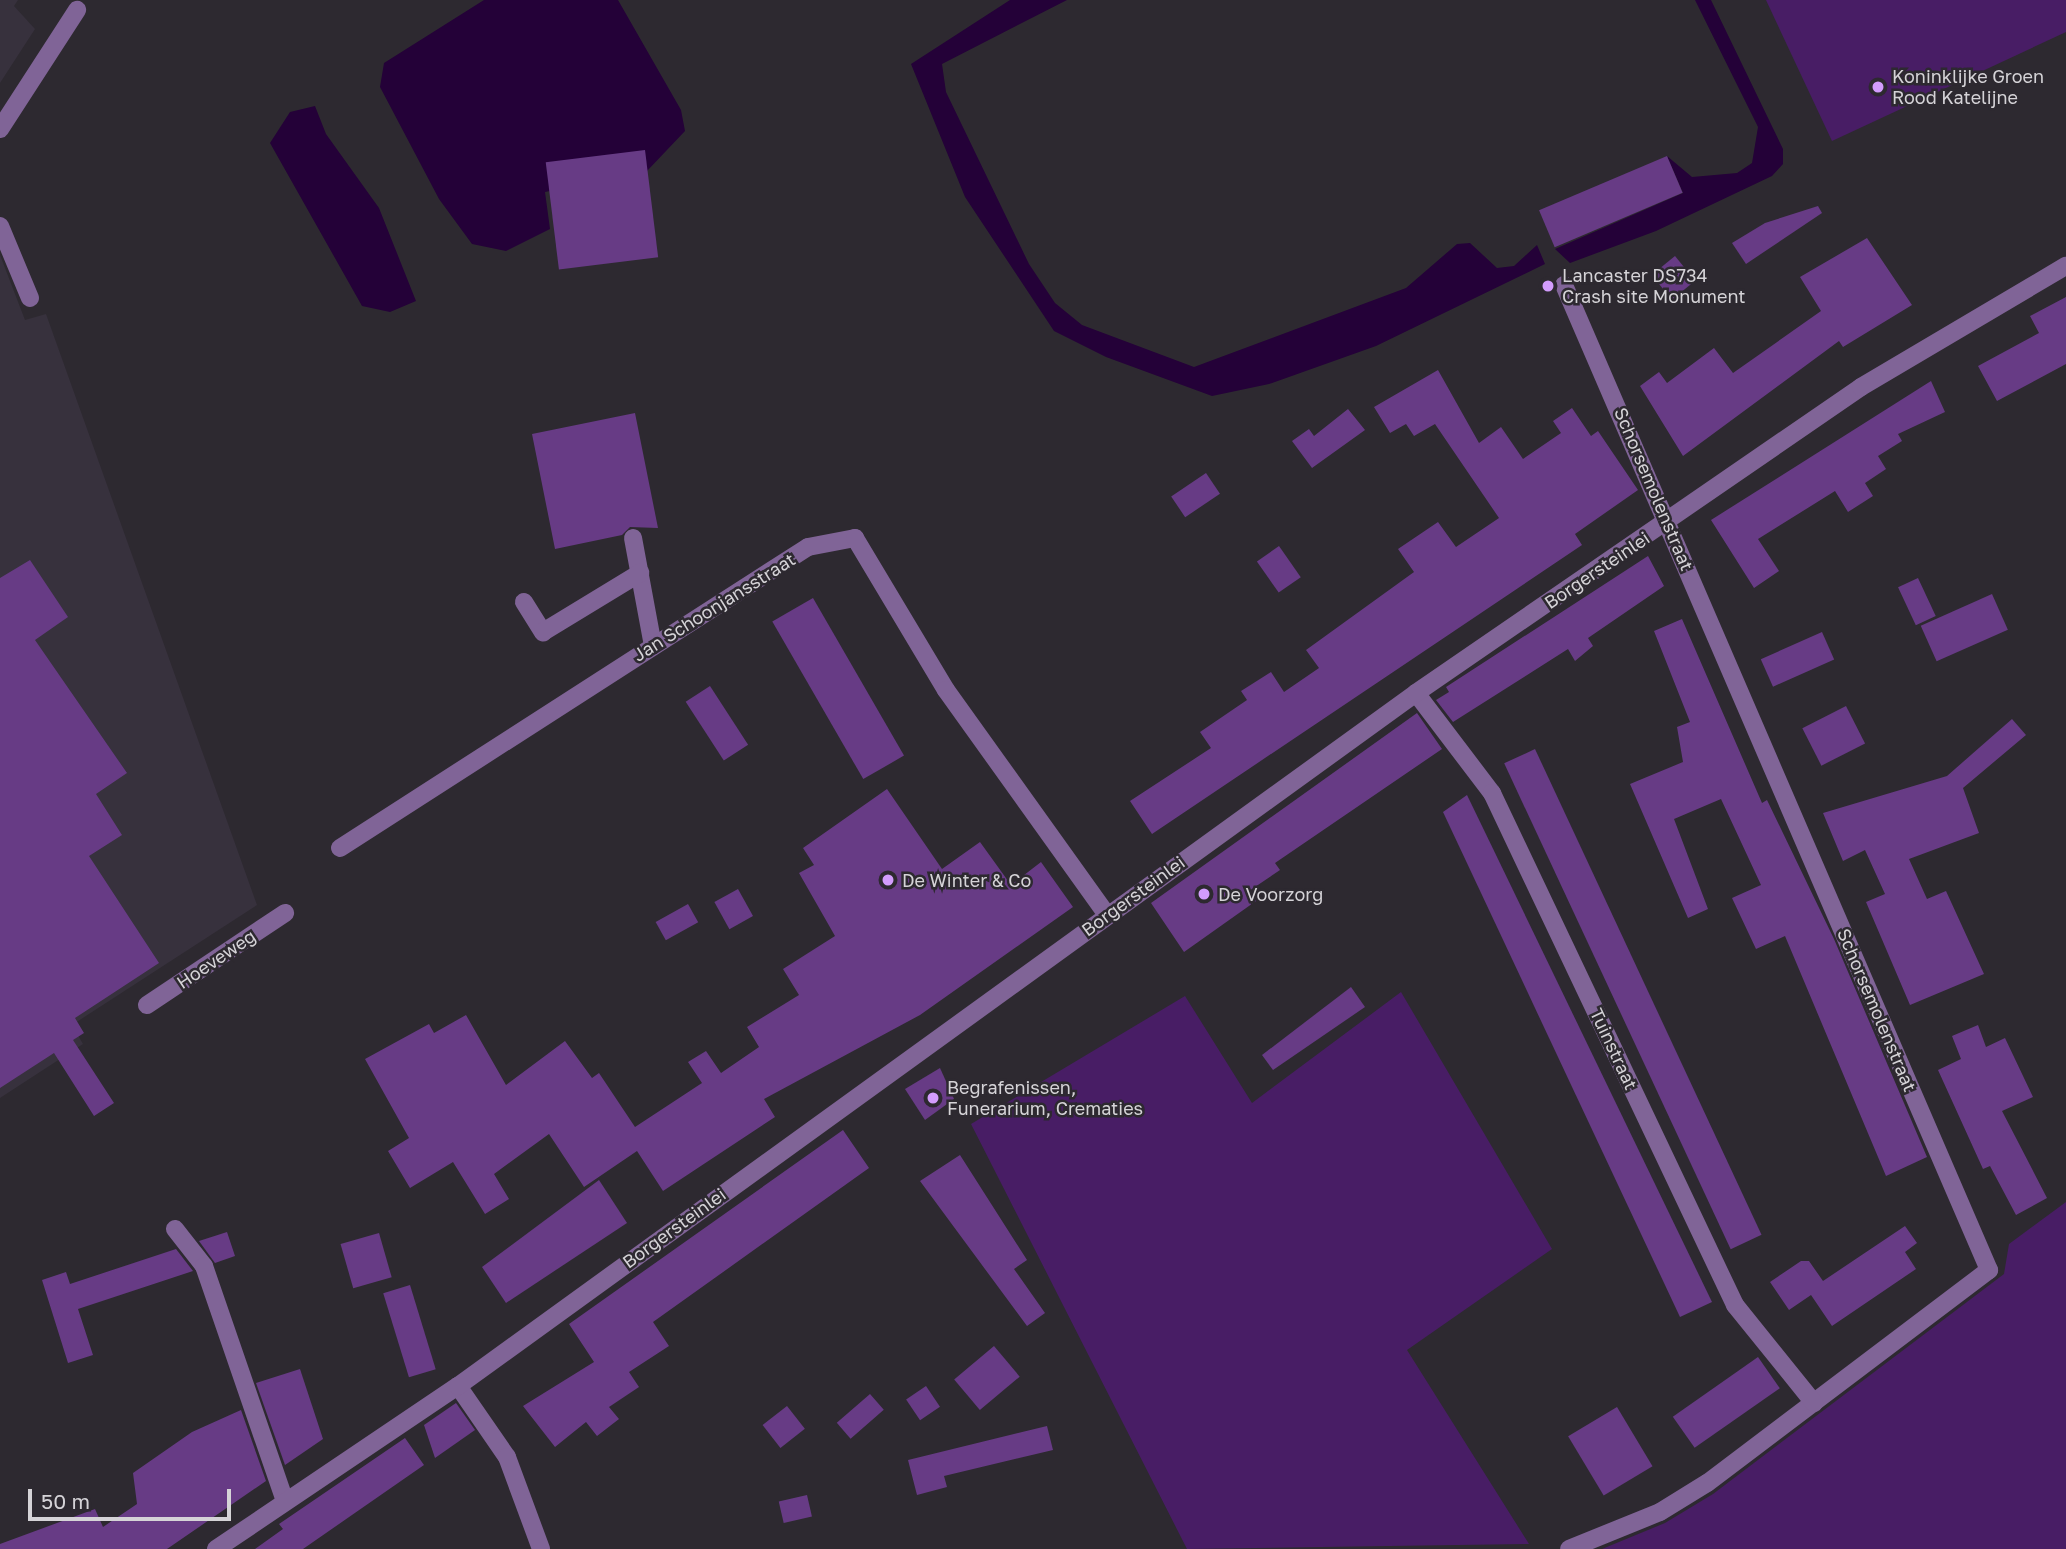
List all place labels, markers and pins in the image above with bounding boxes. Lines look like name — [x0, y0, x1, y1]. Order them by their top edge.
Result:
place label: Koninklijke Groen Rood Katelijne — [1892, 66, 2044, 108]
marker: Koninklijke Groen Rood Katelijne — [1870, 79, 1886, 95]
place label: Lancaster DS734 Crash site Monument — [1562, 265, 1746, 308]
marker: Lancaster DS734 Crash site Monument — [1540, 278, 1556, 294]
place label: De Winter & Co — [902, 869, 1031, 891]
marker: De Winter & Co — [880, 872, 896, 888]
place label: De Voorzorg — [1218, 883, 1323, 905]
marker: De Voorzorg — [1196, 886, 1212, 902]
place label: Begrafenissen, Funerarium, Crematies — [947, 1077, 1143, 1120]
marker: Begrafenissen, Funerarium, Crematies — [925, 1090, 941, 1106]

